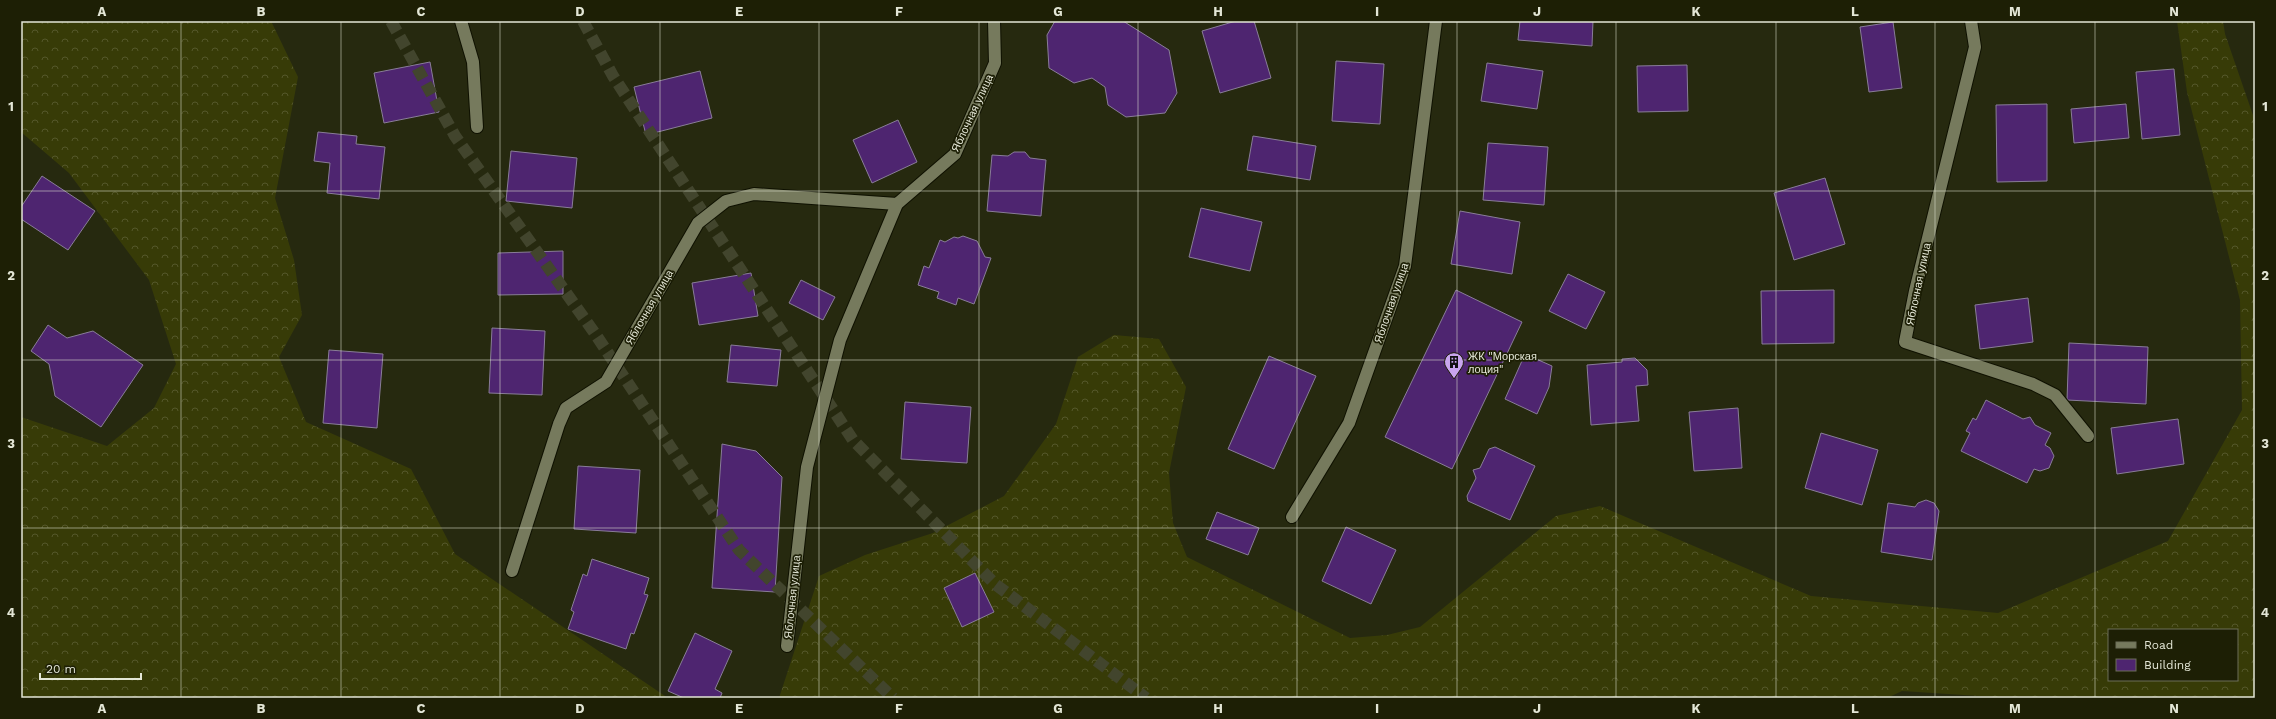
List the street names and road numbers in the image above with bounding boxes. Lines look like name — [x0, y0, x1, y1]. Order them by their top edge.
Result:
street label: Яблочная улица — [949, 72, 996, 154]
street label: Яблочная улица — [1903, 241, 1934, 327]
street label: Яблочная улица — [1372, 260, 1412, 345]
street label: Яблочная улица — [623, 267, 677, 347]
street label: Яблочная улица — [782, 554, 803, 640]

